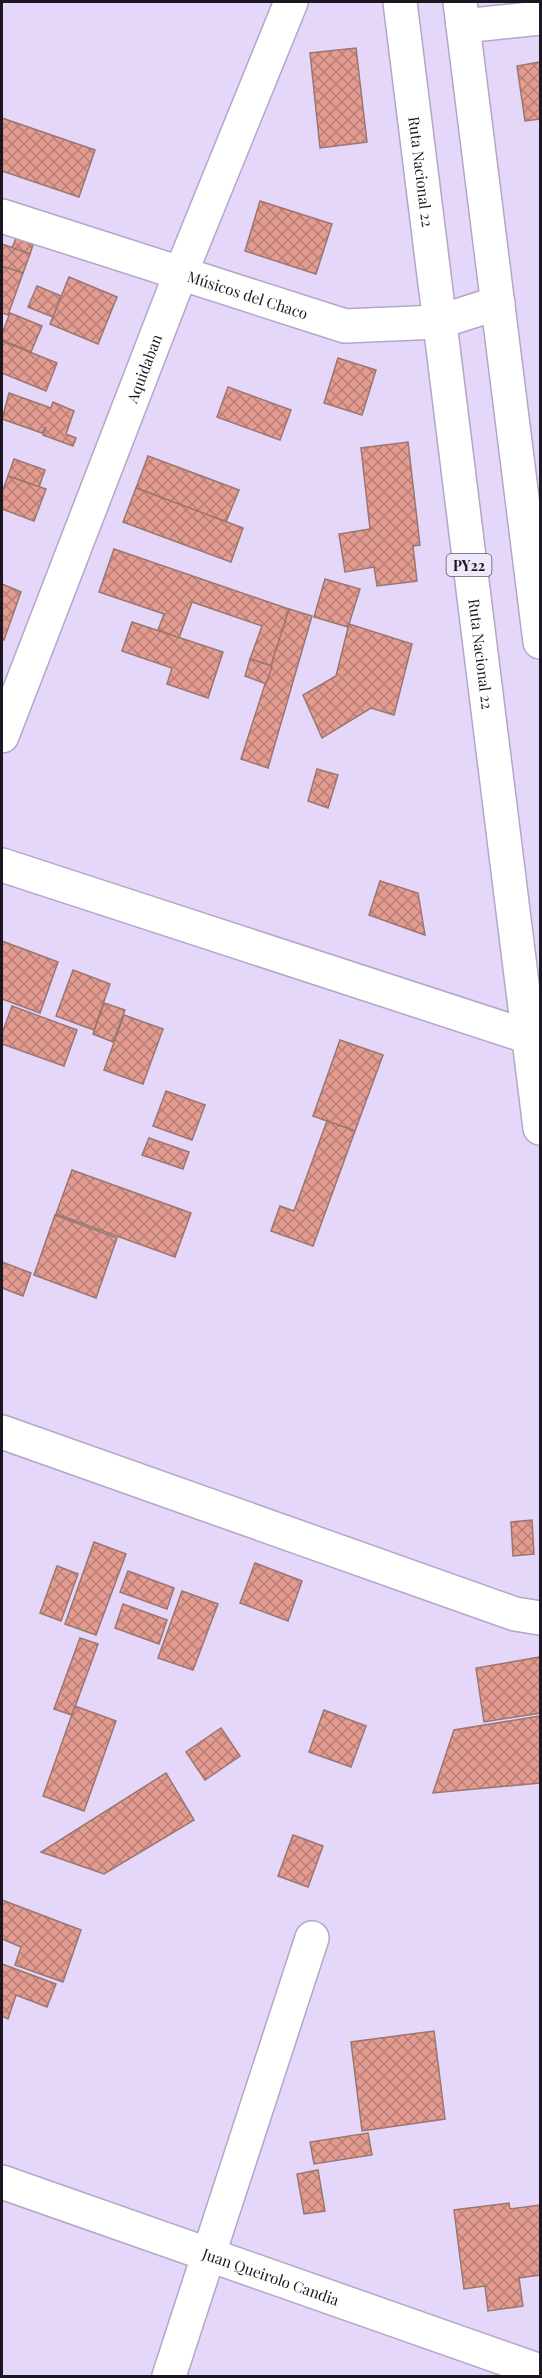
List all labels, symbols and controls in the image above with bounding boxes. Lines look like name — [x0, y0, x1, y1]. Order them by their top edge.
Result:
street label: Ruta Nacional 22 — [404, 115, 438, 228]
street label: Músicos del Chaco — [185, 266, 310, 323]
street label: Aquidaban — [121, 331, 166, 407]
road number: PY22 — [446, 554, 492, 576]
street label: Ruta Nacional 22 — [464, 597, 498, 710]
street label: Juan Queirolo Candia — [199, 2243, 342, 2310]

